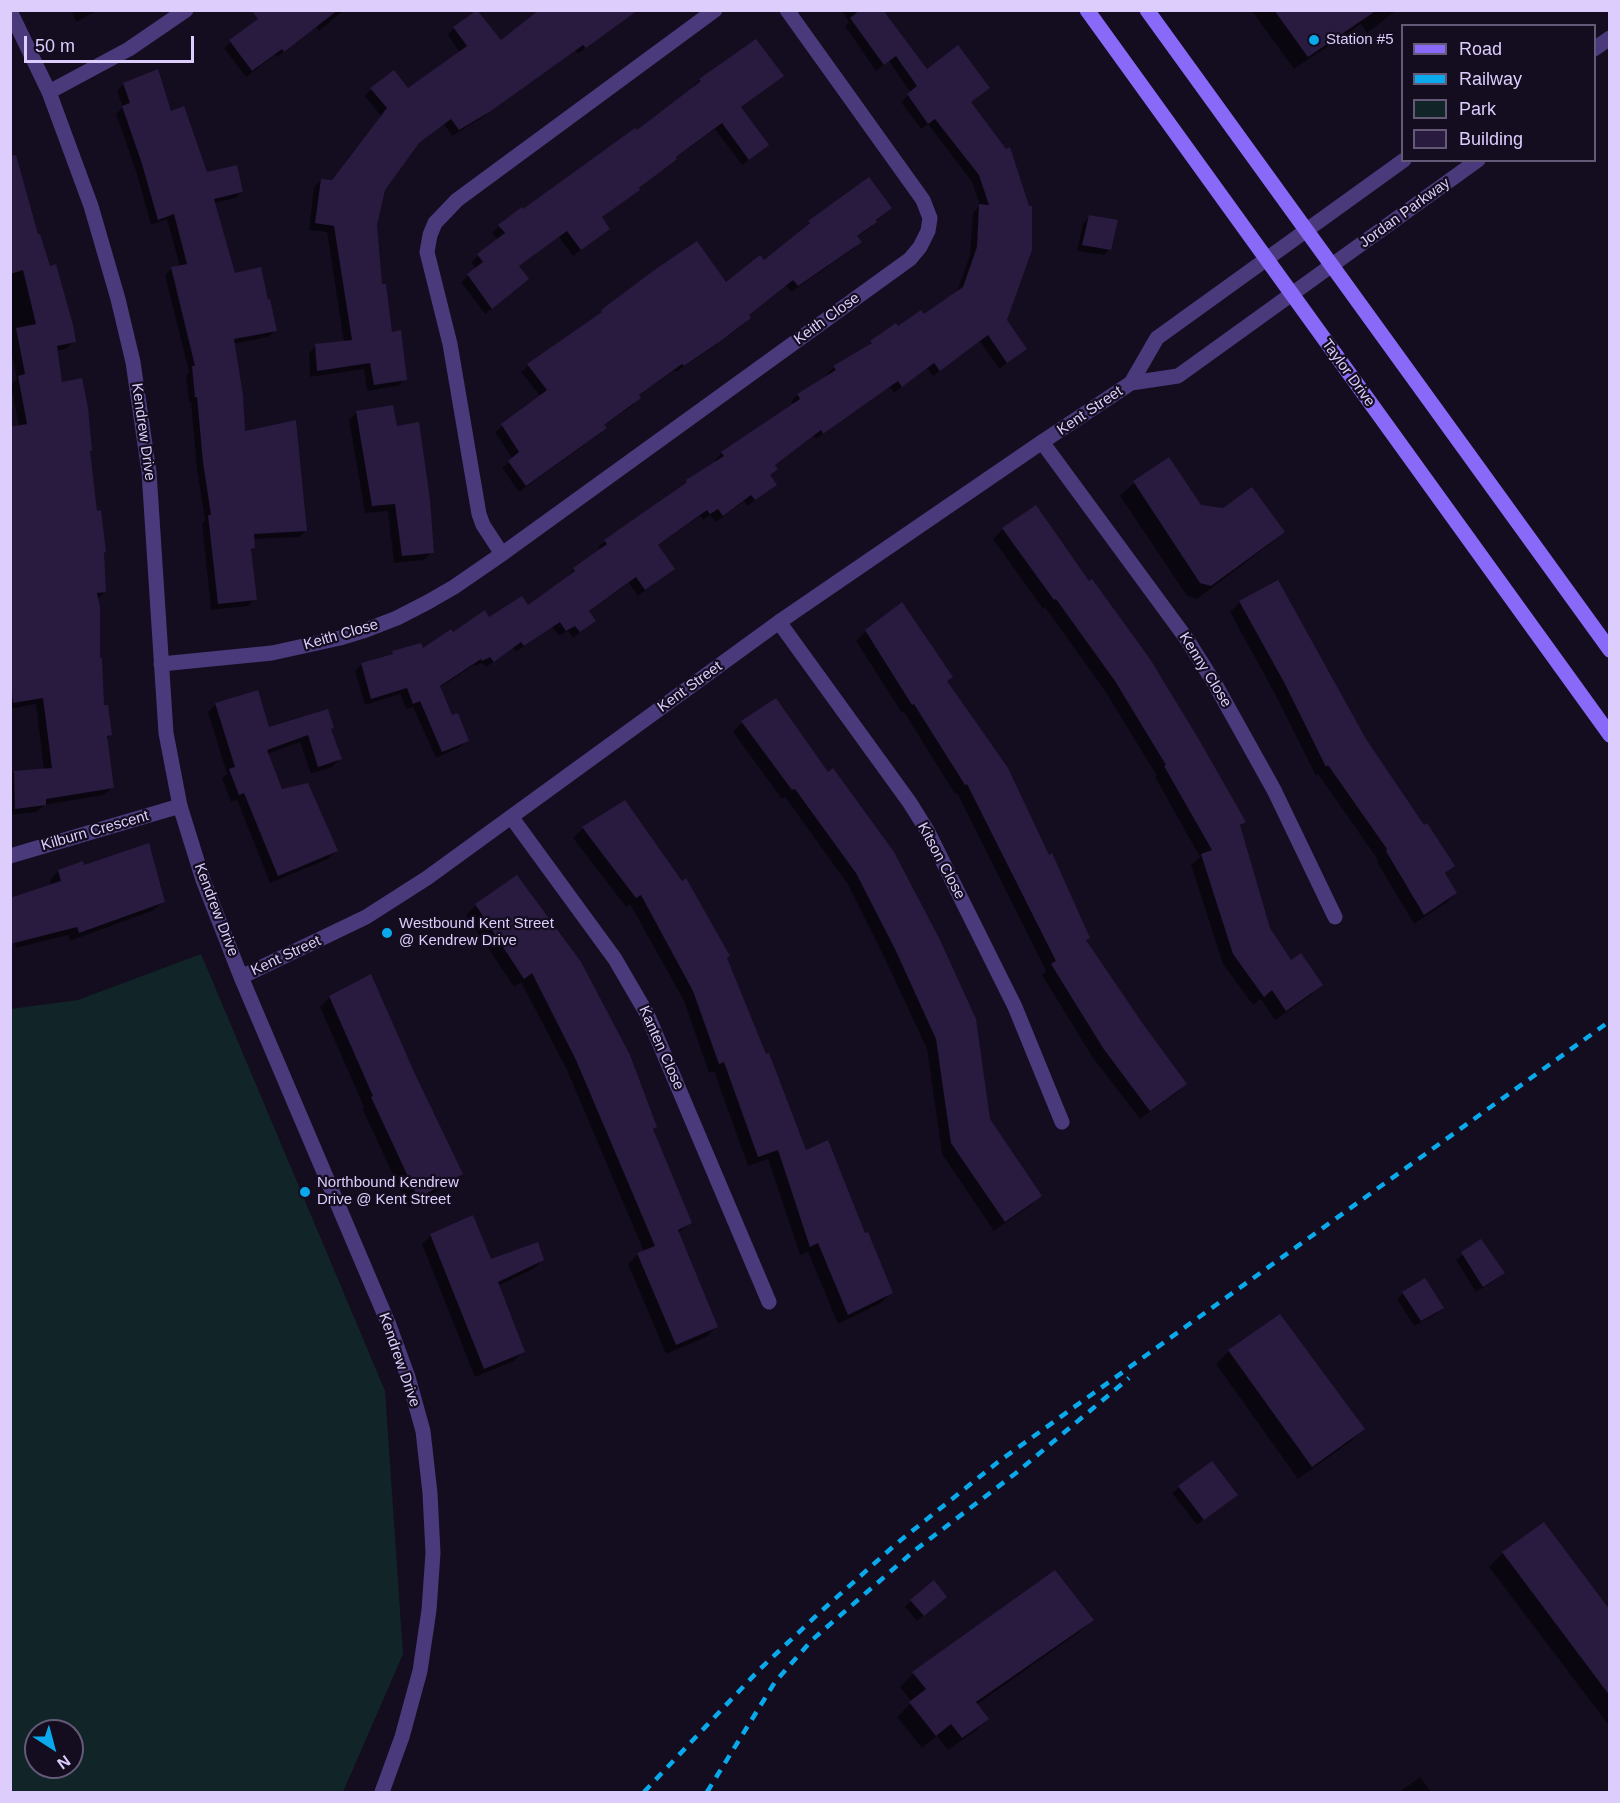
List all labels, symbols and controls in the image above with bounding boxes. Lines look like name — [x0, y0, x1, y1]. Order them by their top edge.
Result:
scale bar — [27, 24, 196, 62]
legend — [1401, 24, 1596, 162]
place label: Station #5 — [1326, 31, 1394, 49]
marker: Station #5 — [1307, 33, 1321, 47]
text: 50 m — [35, 36, 75, 56]
text: Road — [1459, 39, 1502, 59]
text: Railway — [1459, 69, 1522, 89]
text: Park — [1459, 99, 1496, 119]
text: Building — [1459, 129, 1523, 149]
street label: Jordan Parkway — [1356, 174, 1454, 252]
street label: Keith Close — [791, 289, 863, 349]
street label: Taylor Drive — [1317, 336, 1379, 410]
street label: Kendrew Drive — [127, 382, 159, 482]
street label: Kent Street — [1054, 383, 1126, 439]
street label: Keith Close — [302, 616, 380, 654]
street label: Kenny Close — [1175, 629, 1235, 711]
street label: Kent Street — [654, 658, 726, 716]
street label: Kilburn Crescent — [39, 807, 151, 855]
street label: Kitson Close — [913, 820, 969, 902]
street label: Kendrew Drive — [190, 861, 242, 959]
place label: Westbound Kent Street @ Kendrew Drive — [399, 915, 554, 950]
marker: Westbound Kent Street @ Kendrew Drive — [380, 926, 394, 940]
street label: Kent Street — [248, 932, 324, 980]
street label: Kanten Close — [634, 1003, 688, 1093]
place label: Northbound Kendrew Drive @ Kent Street — [317, 1174, 459, 1209]
marker: Northbound Kendrew Drive @ Kent Street — [298, 1185, 312, 1199]
street label: Kendrew Drive — [374, 1311, 424, 1409]
north arrow — [24, 1719, 84, 1779]
text: N — [54, 1752, 73, 1773]

